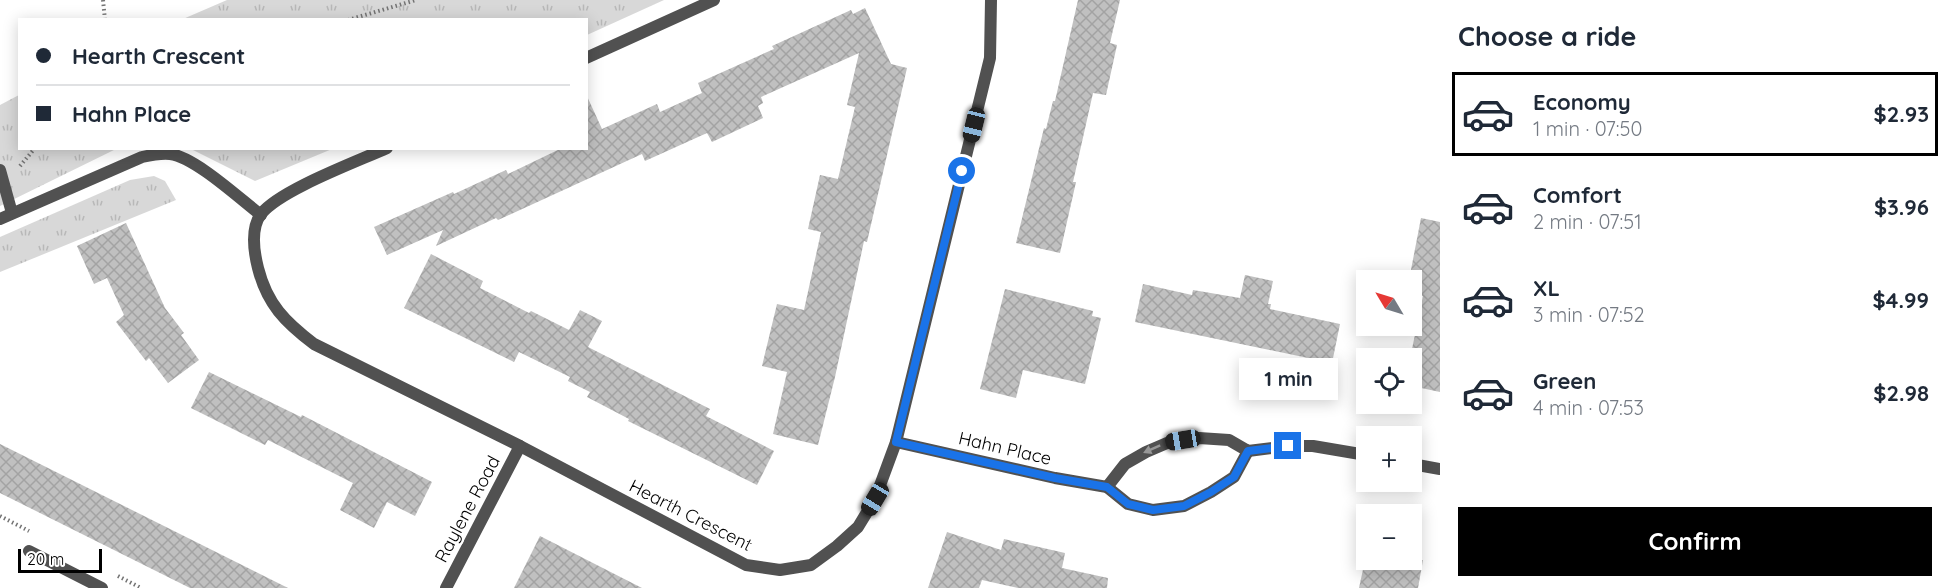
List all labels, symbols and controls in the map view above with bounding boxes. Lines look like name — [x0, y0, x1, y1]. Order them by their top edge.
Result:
text: Choose a ride — [1458, 19, 1636, 53]
text: Hearth Crescent — [72, 42, 245, 70]
icon: car — [1461, 87, 1515, 141]
text: Economy — [1533, 88, 1631, 116]
text: Hahn Place — [72, 100, 191, 128]
text: $2.93 — [1874, 100, 1929, 128]
car — [961, 105, 987, 145]
text: 1 min · 07:50 — [1533, 116, 1642, 141]
route start — [948, 157, 975, 184]
icon: car — [1461, 180, 1515, 234]
text: Comfort — [1533, 181, 1622, 209]
text: $3.96 — [1874, 193, 1929, 221]
text: 2 min · 07:51 — [1533, 209, 1642, 234]
north arrow — [1356, 270, 1422, 336]
map controls — [1356, 270, 1422, 570]
icon: car — [1461, 273, 1515, 327]
text: XL — [1533, 274, 1560, 302]
text: $4.99 — [1872, 286, 1929, 314]
text: 3 min · 07:52 — [1533, 302, 1645, 327]
button: locate — [1356, 348, 1422, 414]
callout: 1 min — [1238, 359, 1338, 401]
text: 1 min — [1264, 366, 1313, 391]
icon: car — [1461, 366, 1515, 420]
text: Green — [1533, 367, 1596, 395]
text: $2.98 — [1873, 379, 1929, 407]
text: 4 min · 07:53 — [1533, 395, 1644, 420]
street label: Hahn Place — [956, 426, 1054, 470]
button: + — [1356, 426, 1422, 492]
car — [1164, 428, 1202, 452]
route end — [1274, 432, 1301, 459]
one-way arrow — [1144, 445, 1161, 454]
street label: Raylene Road — [429, 452, 505, 566]
street label: Hearth Crescent — [626, 474, 756, 556]
car — [858, 479, 892, 519]
button: − — [1356, 504, 1422, 570]
button: Confirm — [1458, 507, 1932, 576]
scale bar — [18, 546, 102, 574]
text: 20 m — [27, 549, 64, 569]

